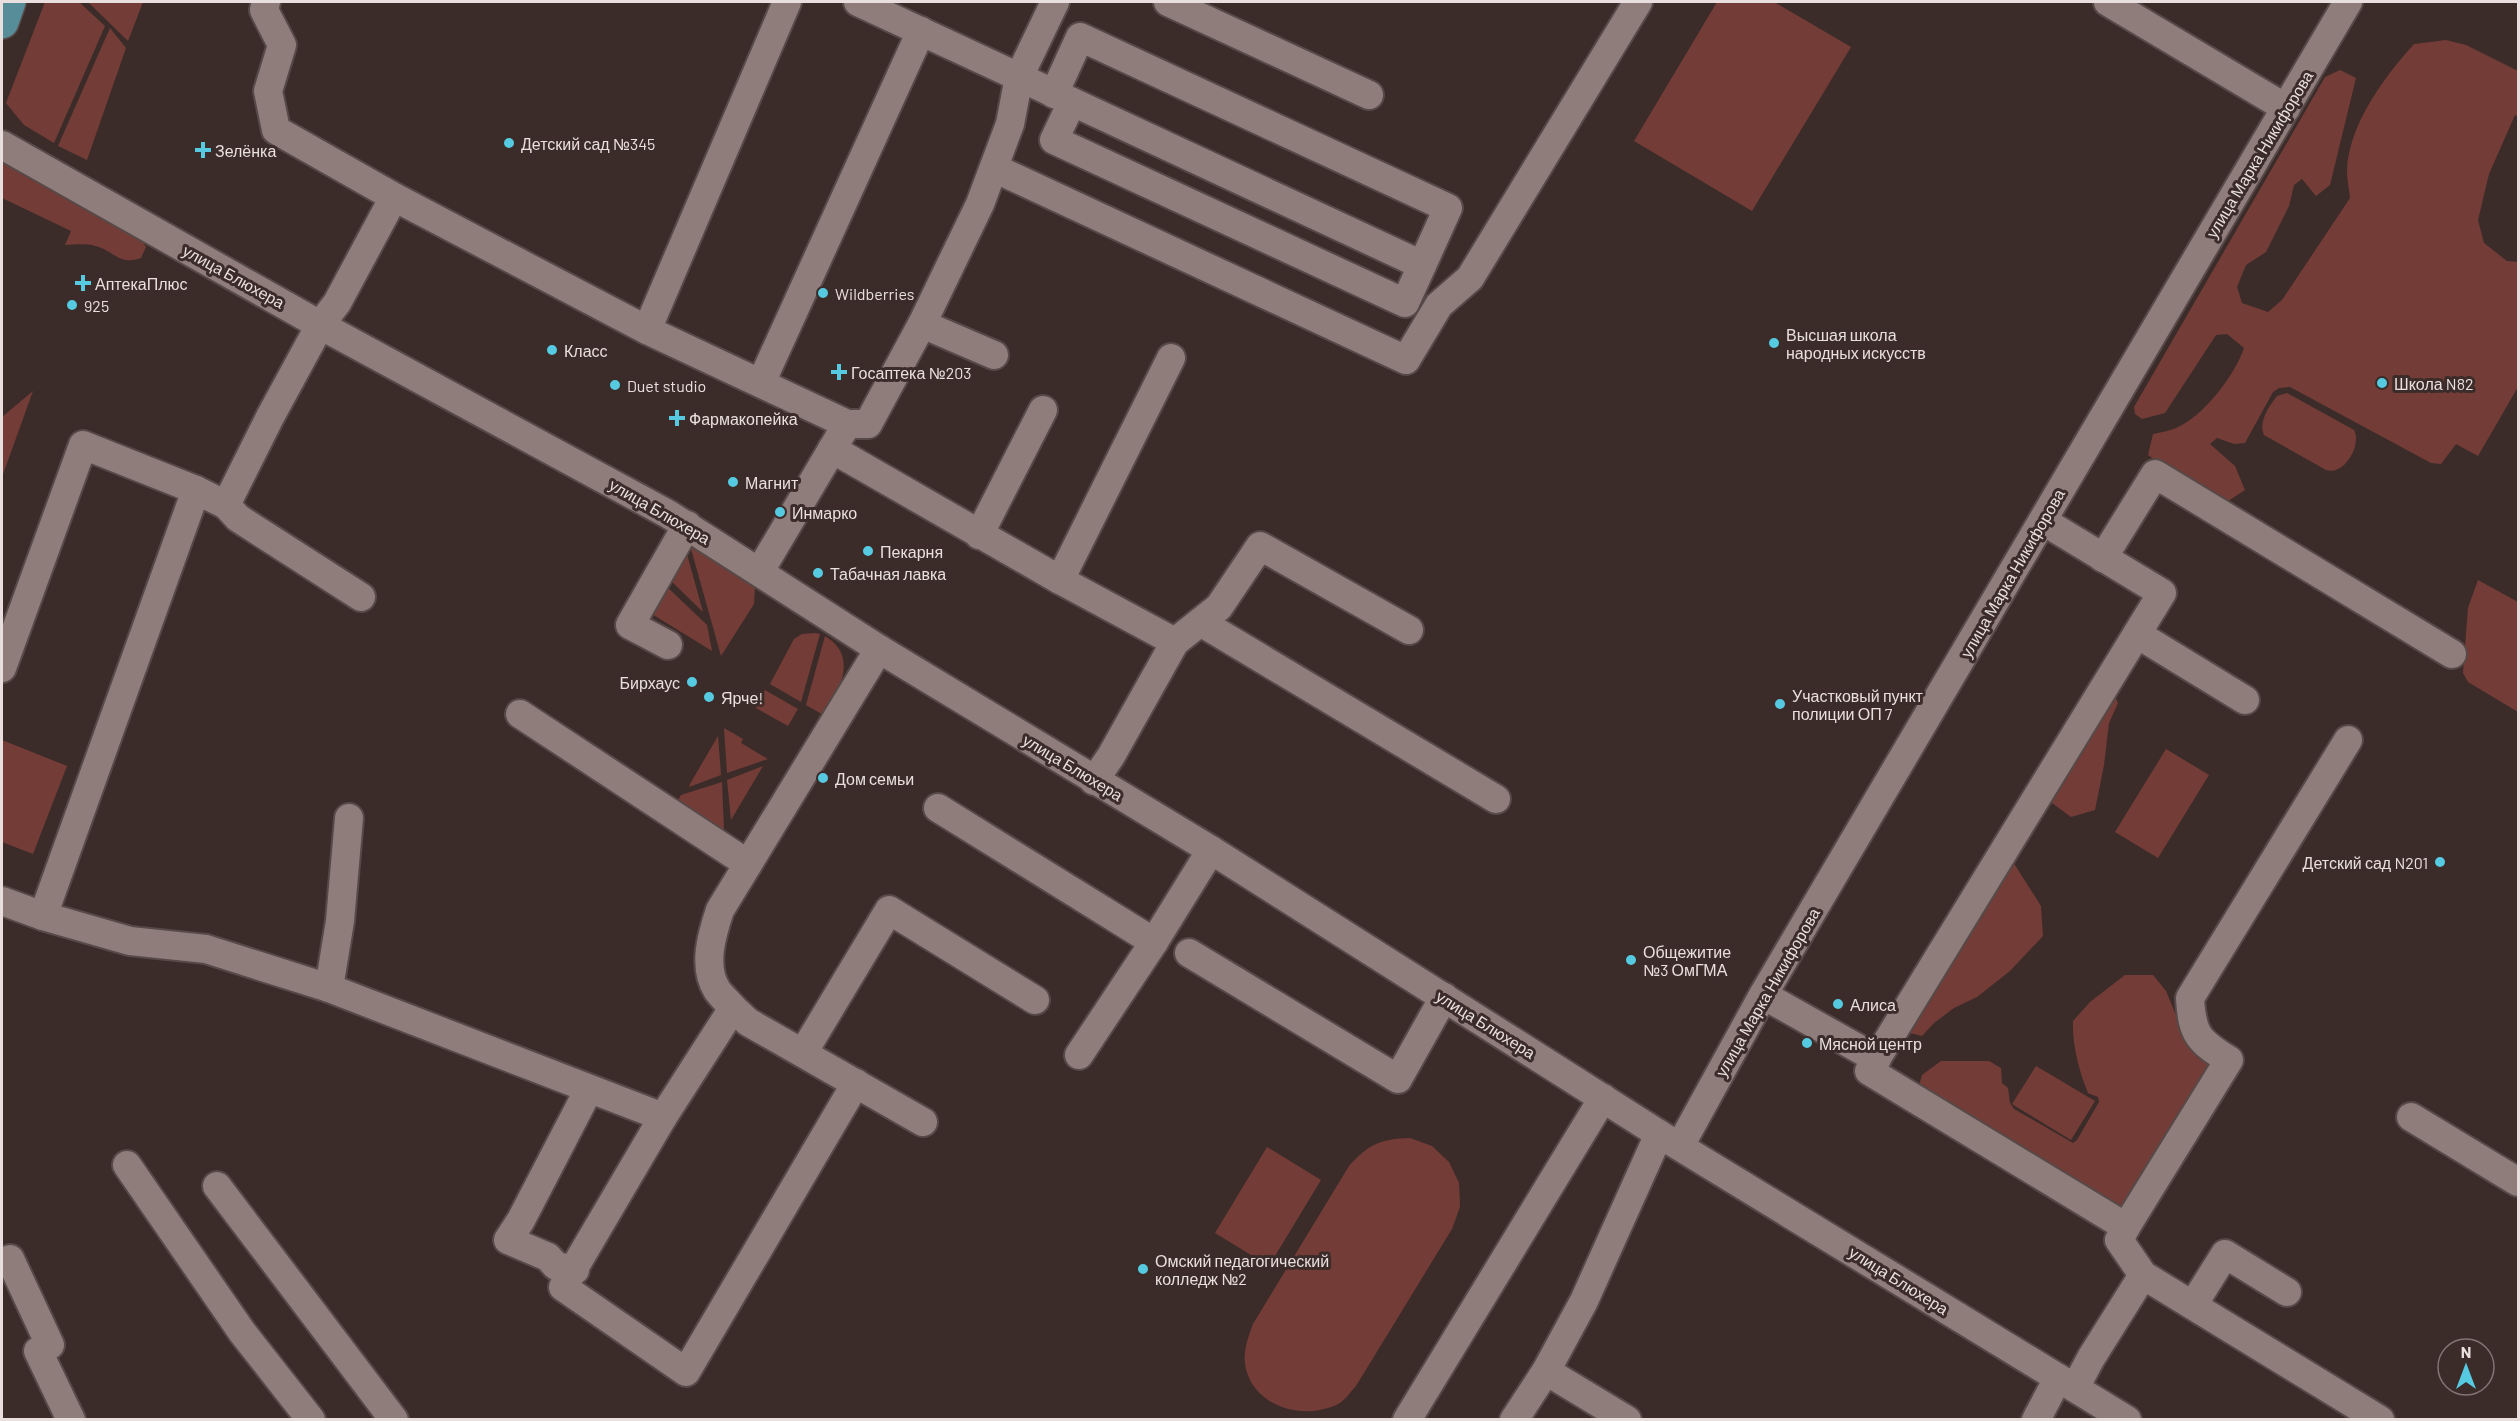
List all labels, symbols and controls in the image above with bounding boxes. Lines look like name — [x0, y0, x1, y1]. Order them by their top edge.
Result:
street label: улица Марка Никифорова — [2202, 67, 2316, 241]
place label: Детский сад №345 — [521, 134, 655, 153]
marker: Детский сад №345 — [502, 136, 516, 150]
place label: Зелёнка — [215, 141, 276, 160]
marker: Зелёнка — [196, 143, 210, 157]
street label: улица Блюхера — [180, 240, 288, 312]
place label: АптекаПлюс — [95, 274, 187, 293]
marker: АптекаПлюс — [76, 276, 90, 290]
place label: Wildberries — [835, 284, 915, 303]
marker: Wildberries — [816, 286, 830, 300]
place label: 925 — [84, 296, 109, 315]
marker: 925 — [65, 298, 79, 312]
place label: Высшая школа народных искусств — [1786, 325, 1926, 362]
marker: Высшая школа народных искусств — [1767, 336, 1781, 350]
place label: Класс — [564, 341, 608, 360]
marker: Класс — [545, 343, 559, 357]
place label: Госаптека №203 — [851, 363, 972, 382]
marker: Госаптека №203 — [832, 365, 846, 379]
place label: Школа N82 — [2394, 374, 2474, 393]
place label: Duet studio — [627, 376, 706, 395]
marker: Школа N82 — [2375, 376, 2389, 390]
marker: Duet studio — [608, 378, 622, 392]
place label: Фармакопейка — [689, 409, 798, 428]
marker: Фармакопейка — [670, 411, 684, 425]
place label: Магнит — [745, 473, 799, 492]
street label: улица Блюхера — [606, 474, 714, 548]
marker: Магнит — [726, 475, 740, 489]
street label: улица Марка Никифорова — [1956, 485, 2068, 661]
place label: Инмарко — [792, 503, 857, 522]
marker: Инмарко — [773, 505, 787, 519]
place label: Пекарня — [880, 542, 943, 561]
marker: Пекарня — [861, 544, 875, 558]
place label: Табачная лавка — [830, 564, 946, 583]
marker: Табачная лавка — [811, 566, 825, 580]
place label: Бирхаус — [619, 673, 680, 692]
marker: Бирхаус — [685, 675, 699, 689]
place label: Участковый пункт полиции ОП 7 — [1792, 686, 1924, 723]
place label: Ярче! — [721, 688, 763, 707]
marker: Ярче! — [702, 690, 716, 704]
marker: Участковый пункт полиции ОП 7 — [1773, 697, 1787, 711]
street label: улица Блюхера — [1020, 730, 1126, 804]
place label: Дом семьи — [835, 769, 914, 788]
marker: Дом семьи — [816, 771, 830, 785]
place label: Детский сад N201 — [2303, 853, 2428, 872]
marker: Детский сад N201 — [2433, 855, 2447, 869]
street label: улица Марка Никифорова — [1711, 904, 1823, 1080]
place label: Общежитие №3 ОмГМА — [1643, 942, 1731, 979]
marker: Общежитие №3 ОмГМА — [1624, 953, 1638, 967]
street label: улица Блюхера — [1433, 986, 1539, 1062]
place label: Алиса — [1850, 995, 1896, 1014]
marker: Алиса — [1831, 997, 1845, 1011]
place label: Мясной центр — [1819, 1034, 1922, 1053]
marker: Мясной центр — [1800, 1036, 1814, 1050]
street label: улица Блюхера — [1846, 1242, 1952, 1318]
place label: Омский педагогический колледж №2 — [1155, 1251, 1329, 1288]
marker: Омский педагогический колледж №2 — [1136, 1262, 1150, 1276]
north arrow — [2436, 1337, 2496, 1397]
text: N — [2461, 1342, 2471, 1361]

